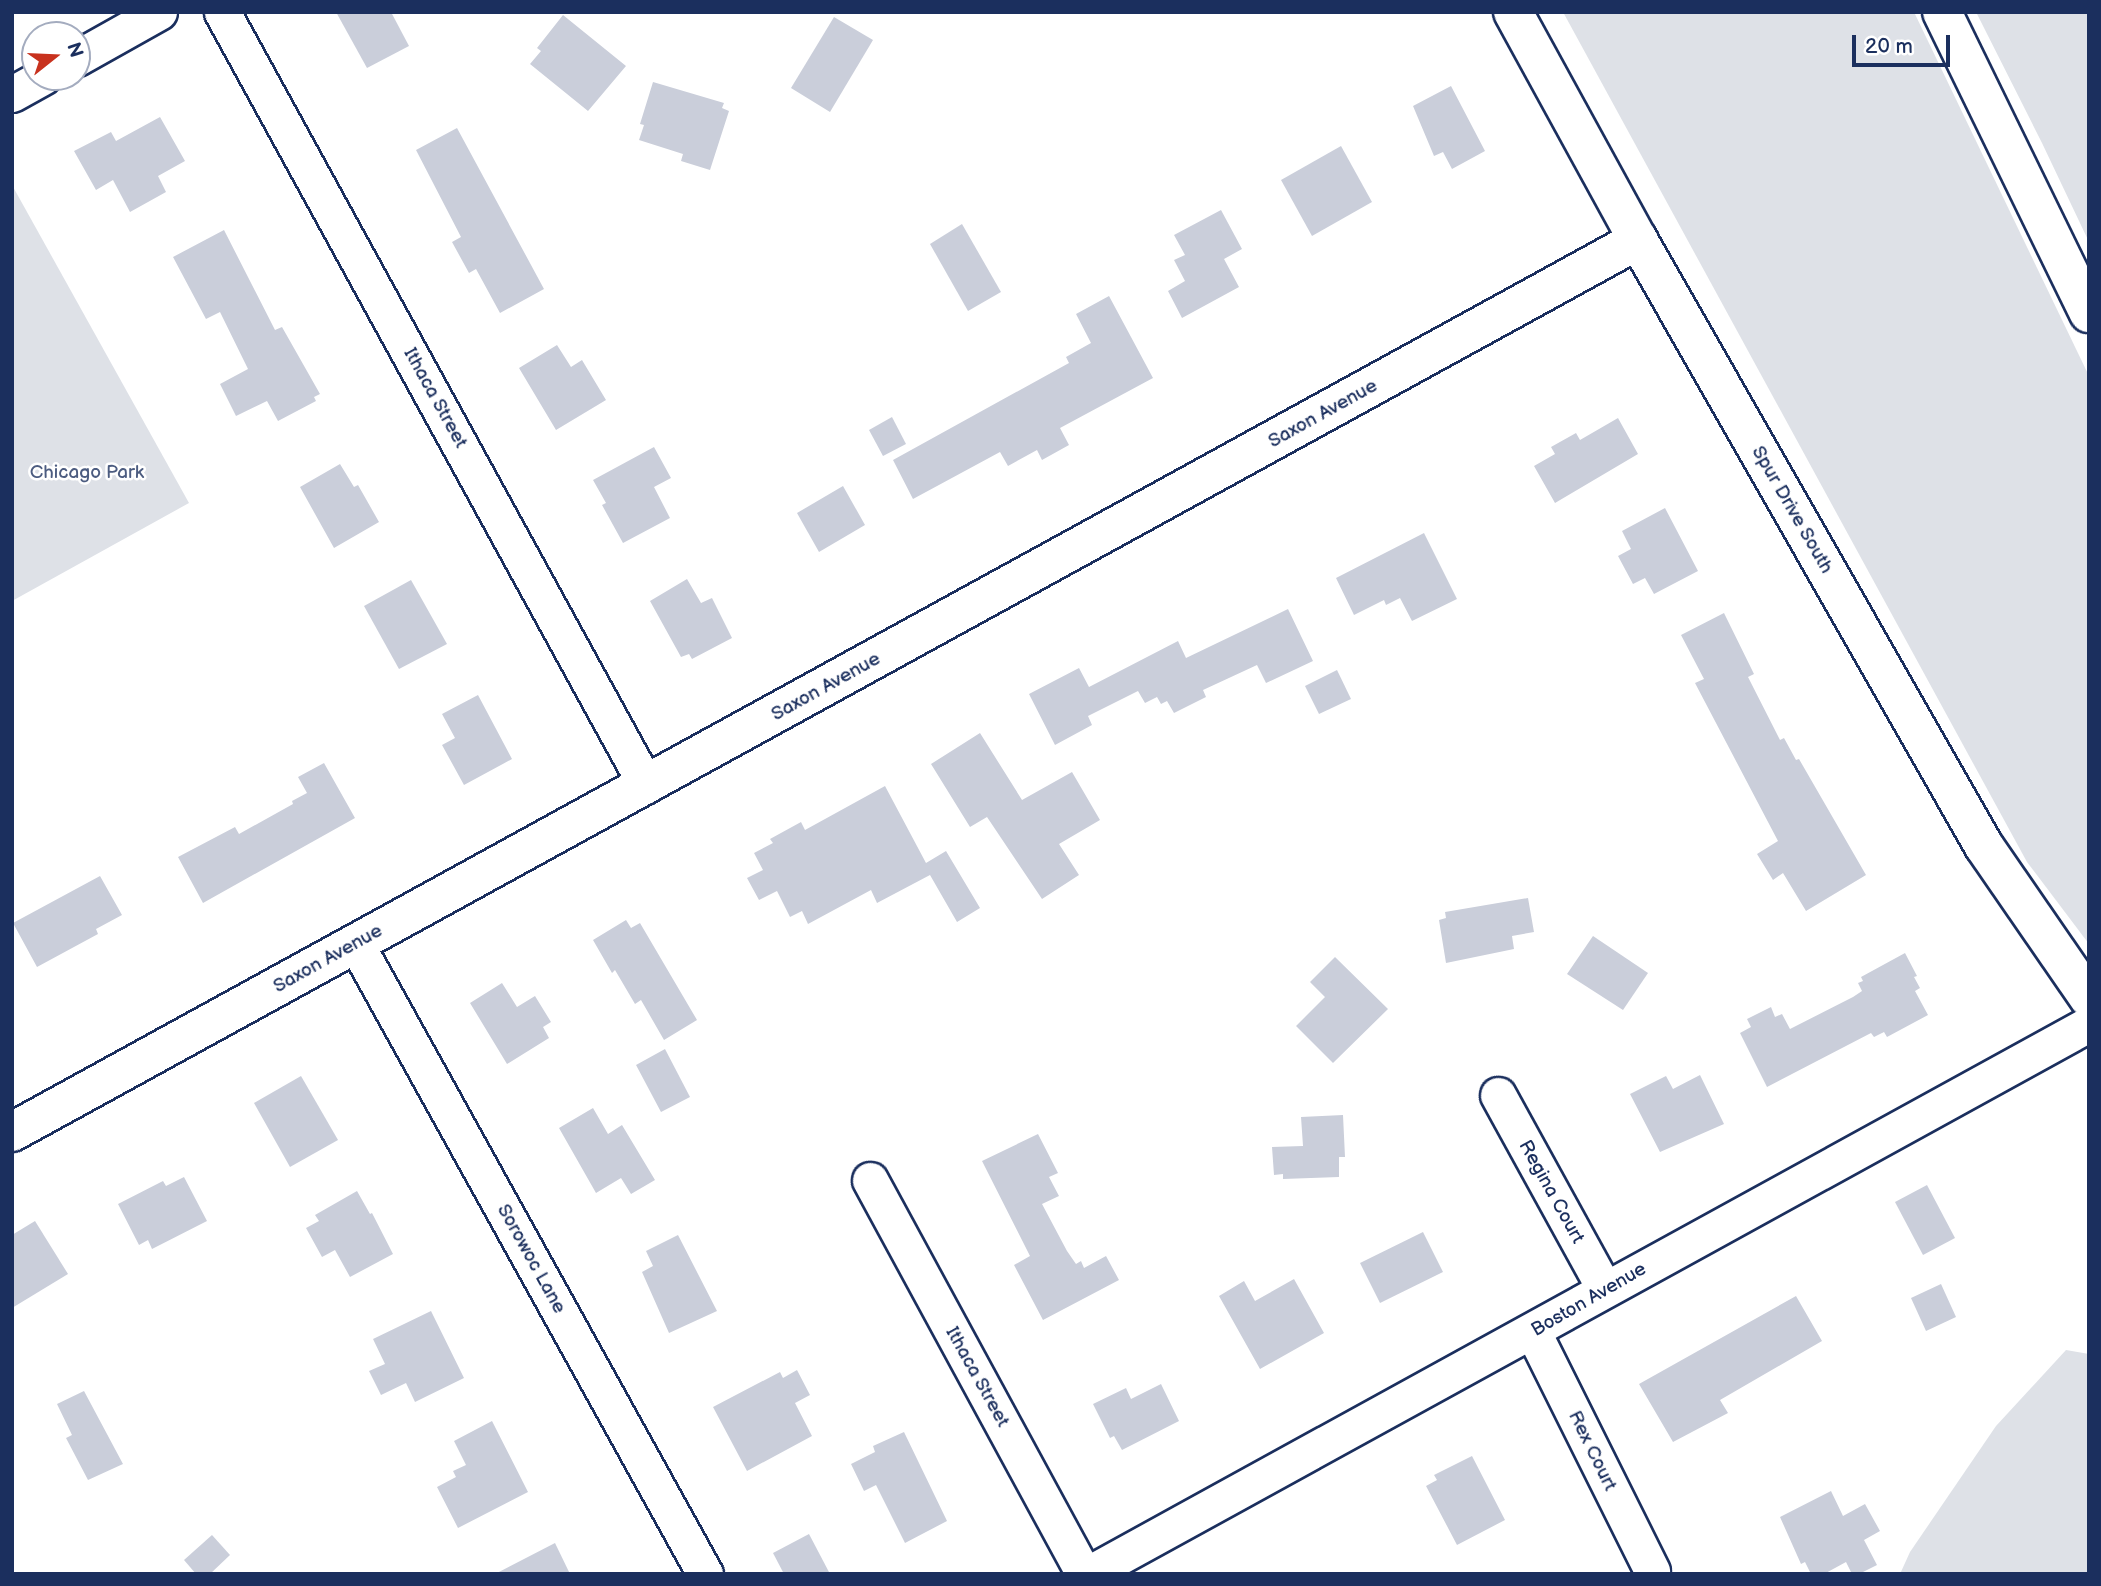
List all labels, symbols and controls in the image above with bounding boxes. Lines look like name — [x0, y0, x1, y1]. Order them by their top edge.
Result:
north arrow — [21, 21, 91, 91]
scale bar — [1856, 21, 1954, 65]
text: 20 m — [1865, 34, 1913, 59]
text: N — [61, 40, 88, 60]
street label: Ithaca Street — [398, 344, 472, 452]
street label: Saxon Avenue — [1265, 375, 1381, 453]
street label: Spur Drive South — [1746, 442, 1838, 578]
park label: Chicago Park — [30, 462, 144, 484]
street label: Saxon Avenue — [768, 648, 884, 726]
street label: Saxon Avenue — [270, 920, 386, 998]
street label: Regina Court — [1513, 1136, 1589, 1248]
street label: Sorowoc Lane — [492, 1200, 570, 1318]
street label: Boston Avenue — [1527, 1258, 1651, 1342]
street label: Ithaca Street — [940, 1323, 1014, 1431]
street label: Rex Court — [1563, 1407, 1621, 1495]

